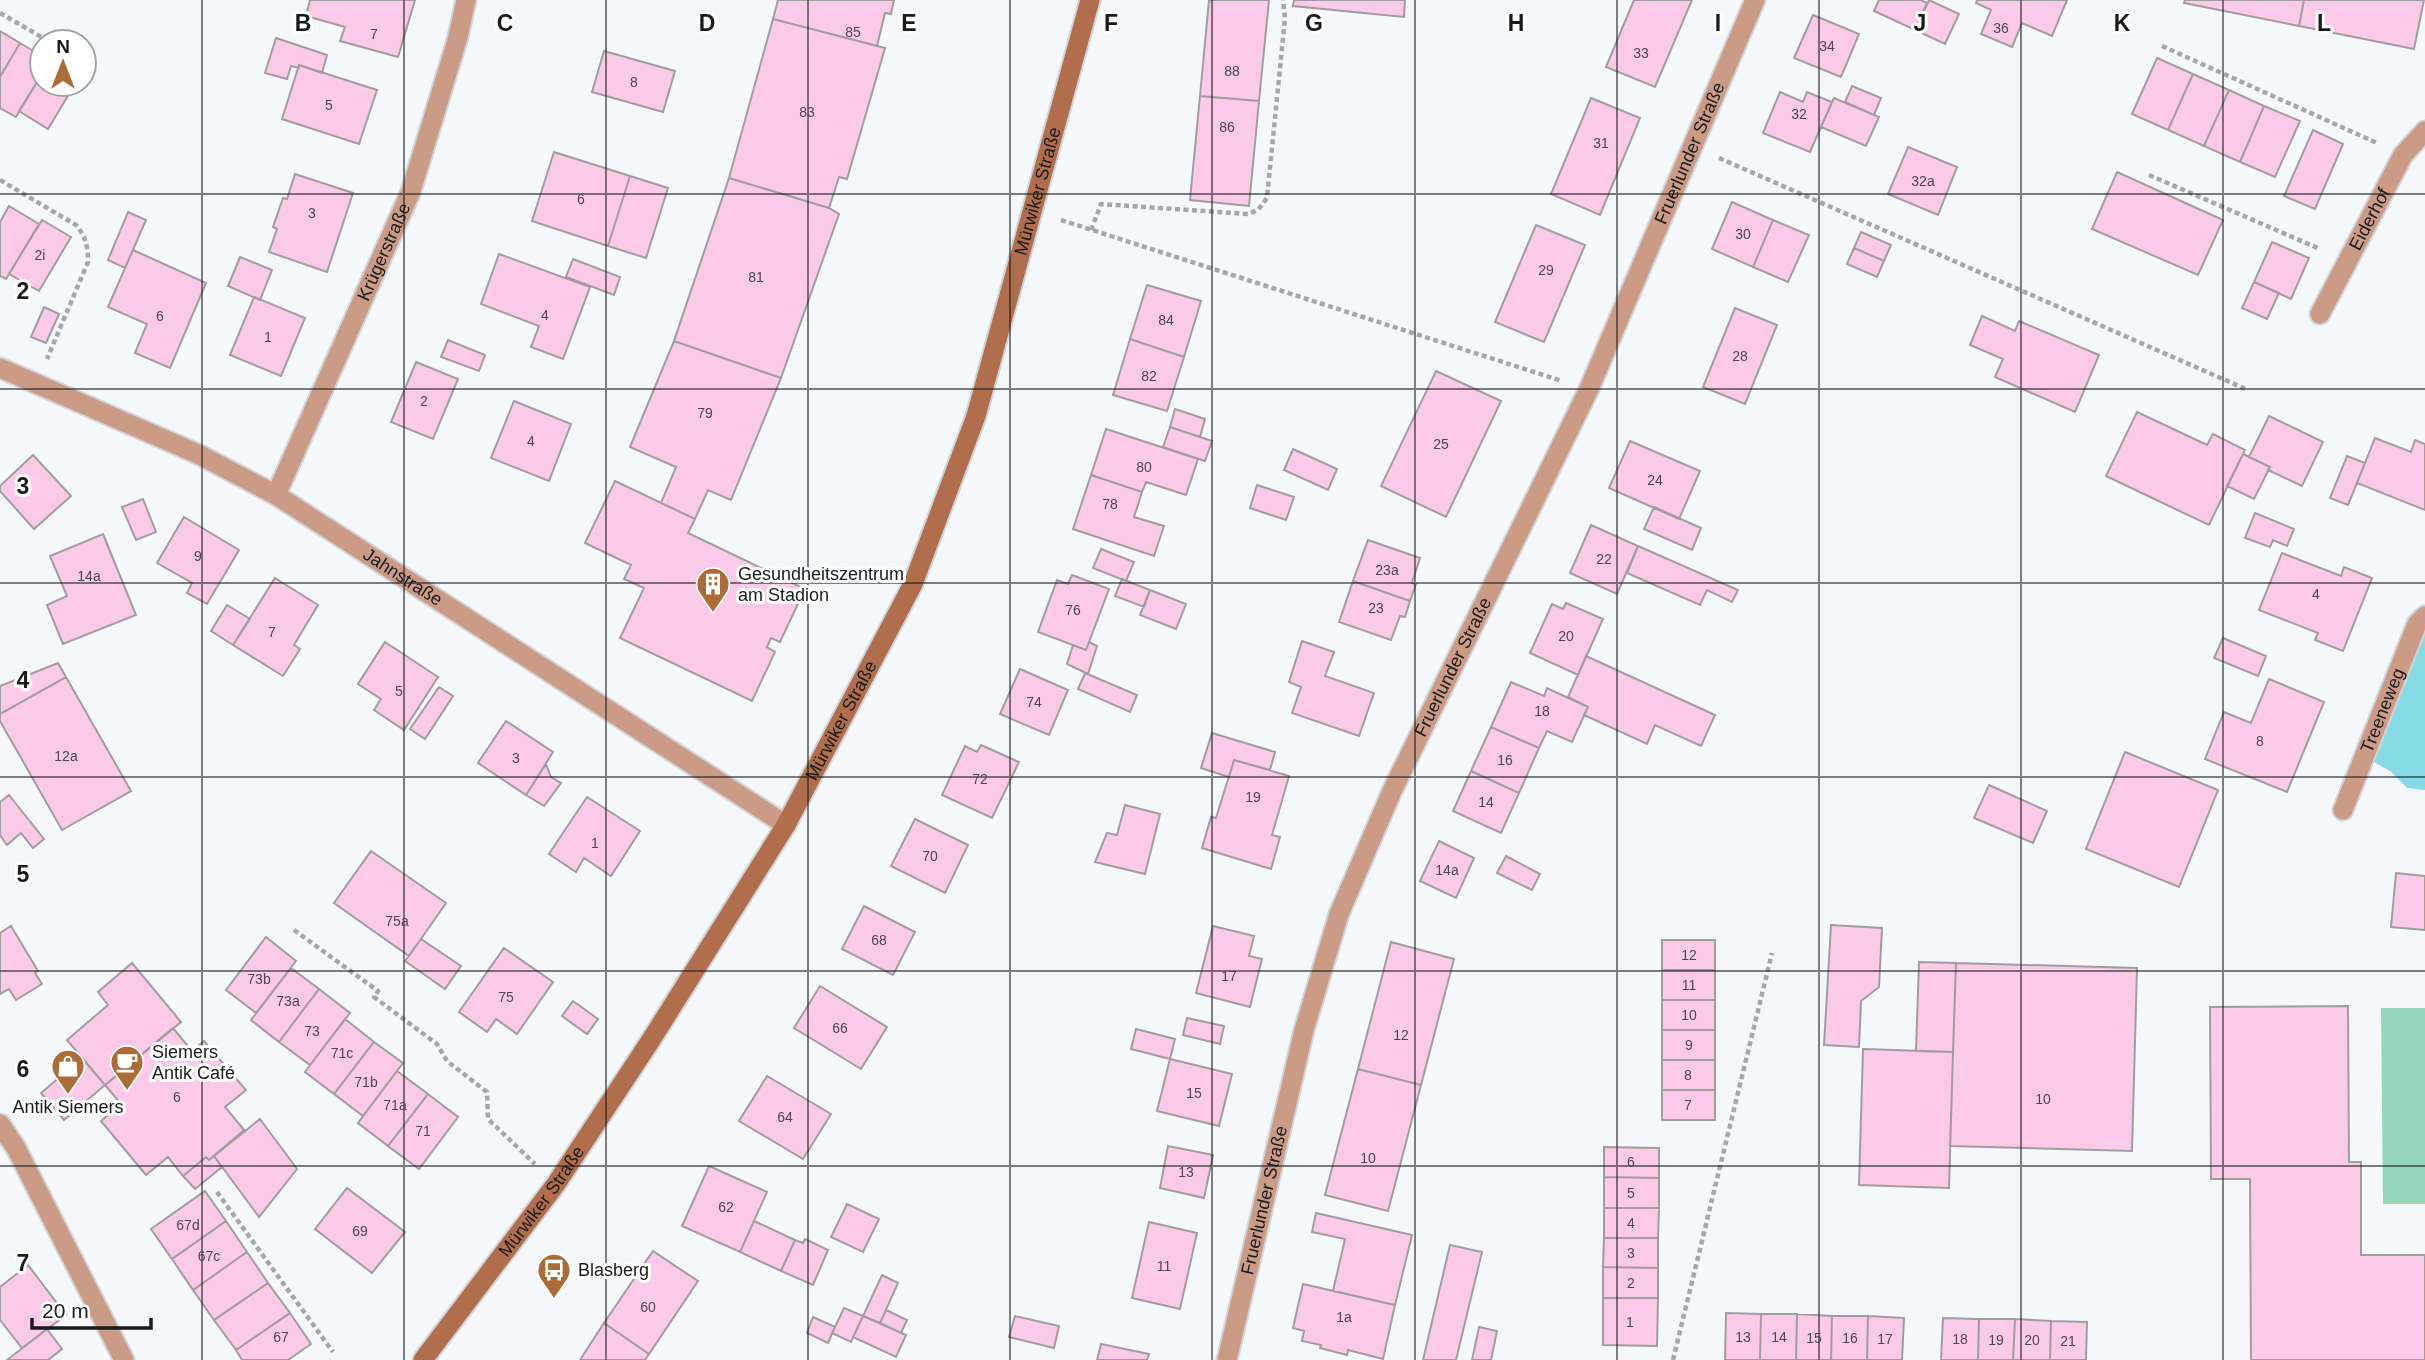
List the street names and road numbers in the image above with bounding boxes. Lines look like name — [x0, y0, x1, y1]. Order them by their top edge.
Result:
street label: Fruerlunder Straße — [1651, 79, 1729, 227]
street label: Mürwiker Straße — [1011, 125, 1065, 257]
street label: Eiderhof — [2345, 184, 2394, 254]
street label: Krügerstraße — [353, 200, 414, 304]
street label: Jahnstraße — [360, 544, 446, 610]
street label: Fruerlunder Straße — [1410, 594, 1495, 740]
street label: Mürwiker Straße — [801, 657, 881, 784]
street label: Treeneweg — [2357, 665, 2408, 756]
street label: Fruerlunder Straße — [1237, 1124, 1291, 1277]
street label: Mürwiker Straße — [495, 1142, 588, 1261]

